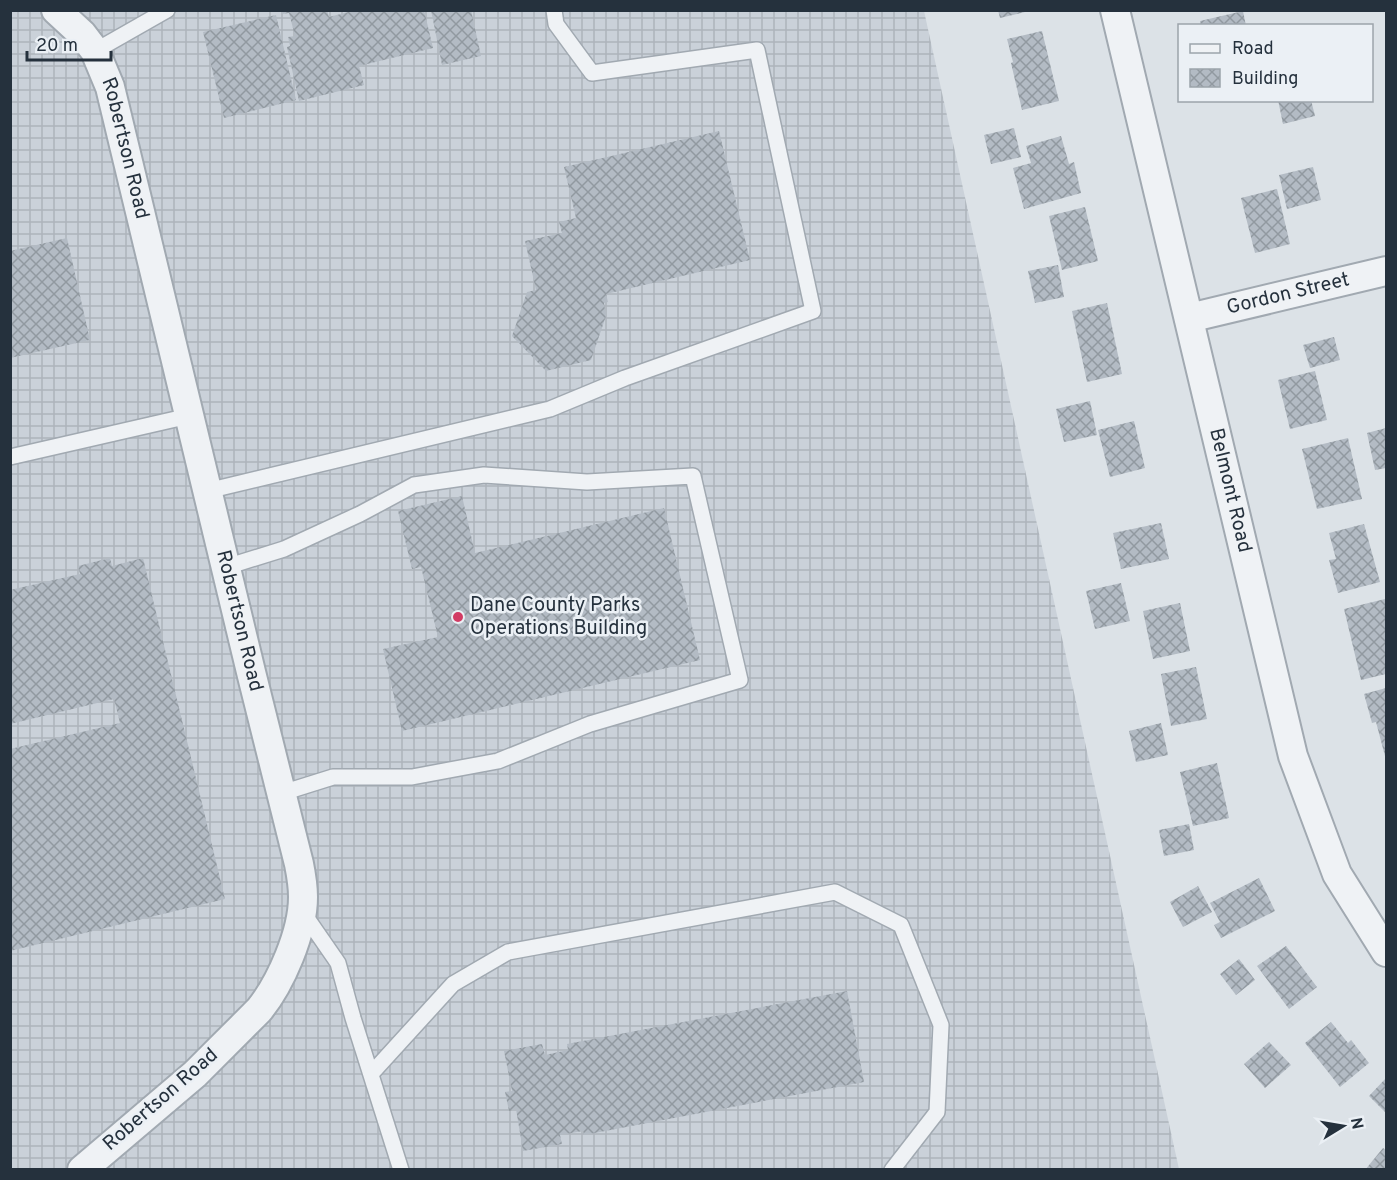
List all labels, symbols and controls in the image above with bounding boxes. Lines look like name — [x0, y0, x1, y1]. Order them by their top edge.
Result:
scale bar — [27, 24, 111, 62]
legend — [1178, 24, 1373, 102]
text: 20 m — [36, 35, 78, 58]
text: Road — [1232, 38, 1274, 61]
text: Building — [1232, 68, 1298, 91]
street label: Robertson Road — [95, 74, 154, 222]
street label: Gordon Street — [1224, 267, 1352, 322]
street label: Belmont Road — [1202, 426, 1257, 555]
street label: Robertson Road — [209, 548, 268, 694]
place label: Dane County Parks Operations Building — [470, 593, 647, 642]
marker: Dane County Parks Operations Building — [451, 610, 465, 624]
street label: Robertson Road — [98, 1043, 224, 1157]
north arrow — [1313, 1096, 1373, 1156]
text: N — [1345, 1116, 1367, 1131]

